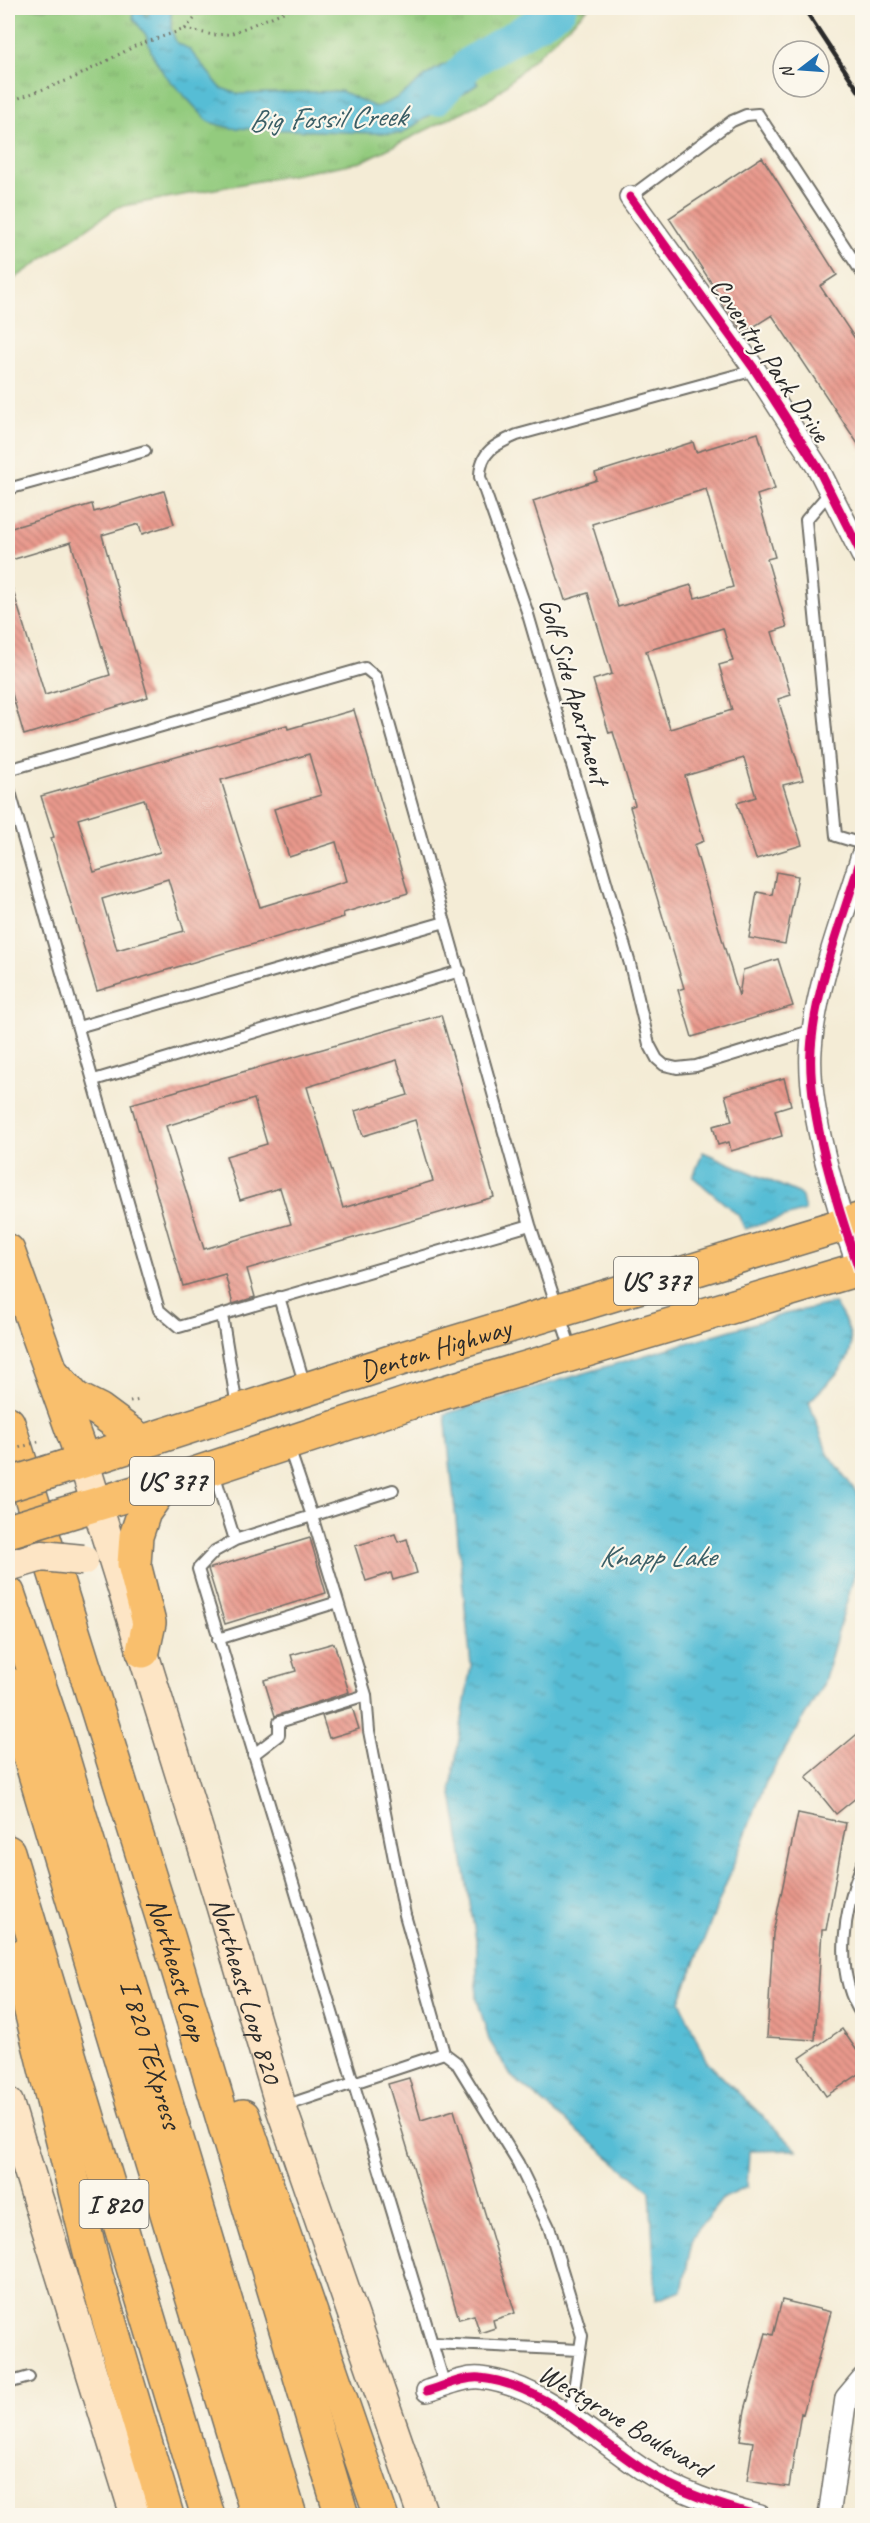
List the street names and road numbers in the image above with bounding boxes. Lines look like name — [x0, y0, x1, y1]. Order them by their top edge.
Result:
street label: Coventry Park Drive — [703, 270, 840, 450]
street label: Golf Side Apartment — [531, 594, 619, 792]
road number: US 377 — [614, 1257, 698, 1305]
street label: Denton Highway — [355, 1309, 517, 1389]
road number: US 377 — [130, 1457, 214, 1505]
street label: Northeast Loop — [139, 1894, 216, 2047]
street label: Northeast Loop 820 — [202, 1894, 291, 2090]
street label: I 820 TEXpress — [112, 1976, 191, 2135]
road number: I 820 — [80, 2180, 148, 2228]
street label: Westgrove Boulevard — [532, 2355, 720, 2488]

